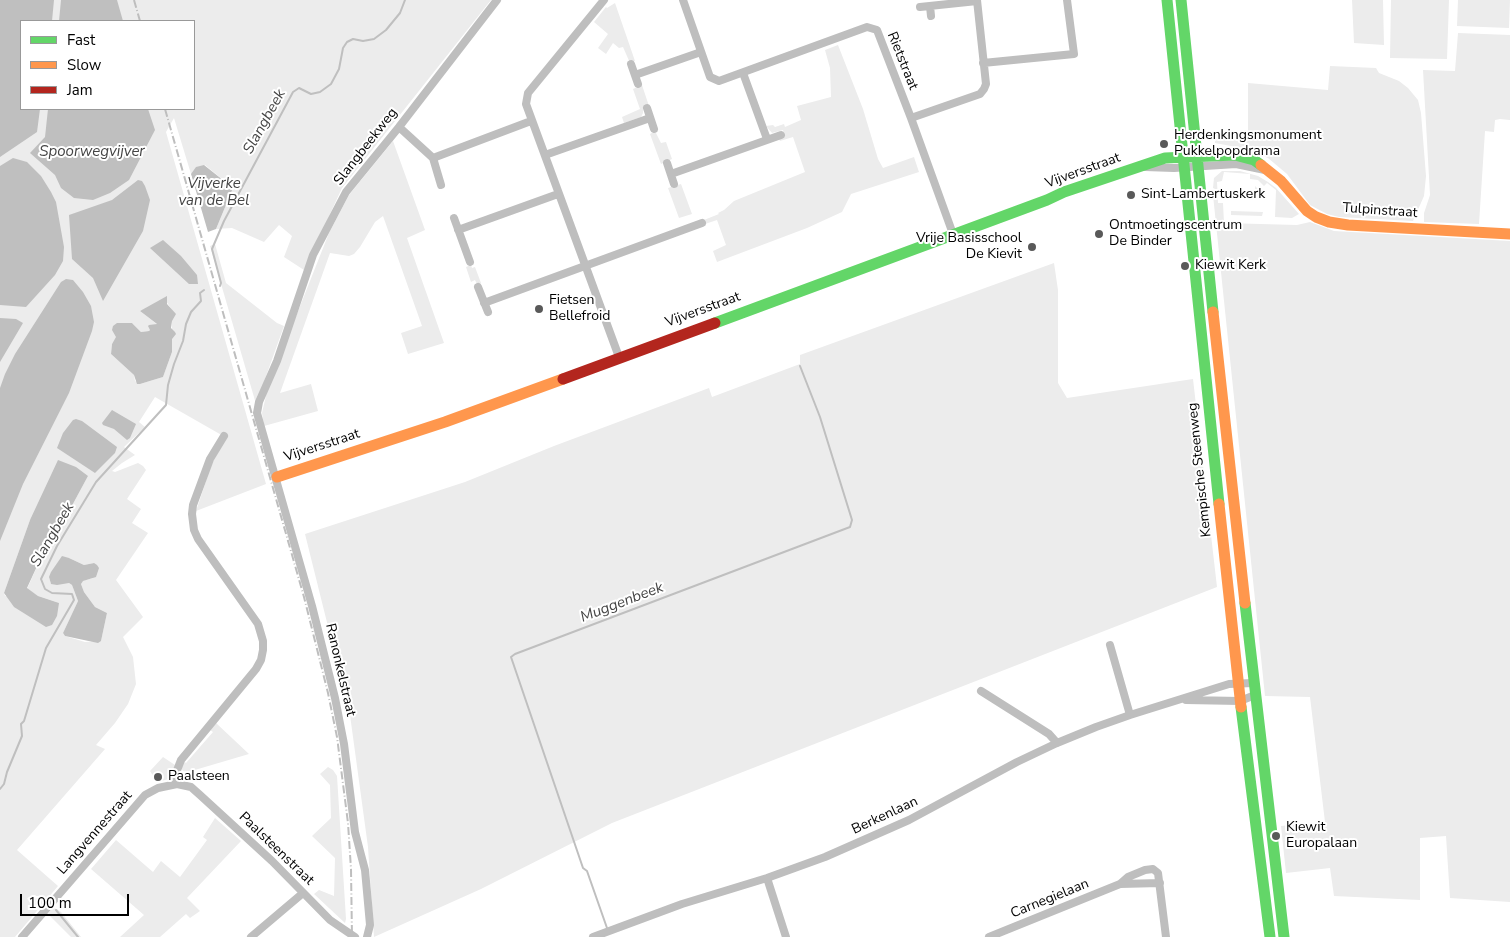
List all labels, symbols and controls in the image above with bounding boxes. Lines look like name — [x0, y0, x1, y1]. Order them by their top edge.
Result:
legend — [20, 20, 195, 110]
street label: Rietstraat — [883, 29, 921, 93]
text: Fast — [67, 30, 95, 50]
text: Slow — [67, 55, 101, 75]
text: Jam — [67, 80, 93, 100]
water label: Slangbeek — [240, 87, 290, 157]
street label: Slangbeekweg — [331, 105, 401, 189]
place label: Herdenkingsmonument Pukkelpopdrama — [1174, 128, 1322, 160]
marker: Herdenkingsmonument Pukkelpopdrama — [1158, 138, 1170, 150]
water label: Spoorwegvijver — [39, 143, 145, 161]
street label: Vijversstraat — [1043, 150, 1123, 192]
water label: Vijverke van de Bel — [178, 175, 250, 210]
place label: Sint-Lambertuskerk — [1141, 187, 1265, 203]
marker: Sint-Lambertuskerk — [1125, 189, 1137, 201]
street label: Tulpinstraat — [1342, 200, 1418, 222]
place label: Ontmoetingscentrum De Binder — [1109, 218, 1242, 250]
marker: Ontmoetingscentrum De Binder — [1093, 228, 1105, 240]
place label: Vrije Basisschool De Kievit — [916, 231, 1022, 264]
marker: Vrije Basisschool De Kievit — [1026, 241, 1038, 253]
place label: Kiewit Kerk — [1195, 258, 1266, 274]
marker: Kiewit Kerk — [1179, 260, 1191, 272]
street label: Vijversstraat — [663, 289, 743, 331]
place label: Fietsen Bellefroid — [549, 293, 610, 326]
marker: Fietsen Bellefroid — [533, 303, 545, 315]
street label: Kempische Steenweg — [1185, 402, 1215, 538]
street label: Vijversstraat — [282, 426, 362, 466]
water label: Slangbeek — [27, 500, 79, 570]
water label: Muggenbeek — [578, 579, 666, 627]
street label: Ranonkelstraat — [321, 622, 359, 718]
place label: Paalsteen — [168, 769, 230, 785]
marker: Paalsteen — [152, 771, 164, 783]
street label: Langvennestraat — [54, 788, 136, 878]
street label: Berkenlaan — [849, 793, 921, 839]
street label: Paalsteenstraat — [235, 809, 317, 889]
place label: Kiewit Europalaan — [1286, 820, 1357, 852]
marker: Kiewit Europalaan — [1270, 830, 1282, 842]
street label: Carnegielaan — [1008, 876, 1092, 922]
scale bar — [22, 884, 131, 916]
text: 100 m — [28, 893, 72, 913]

